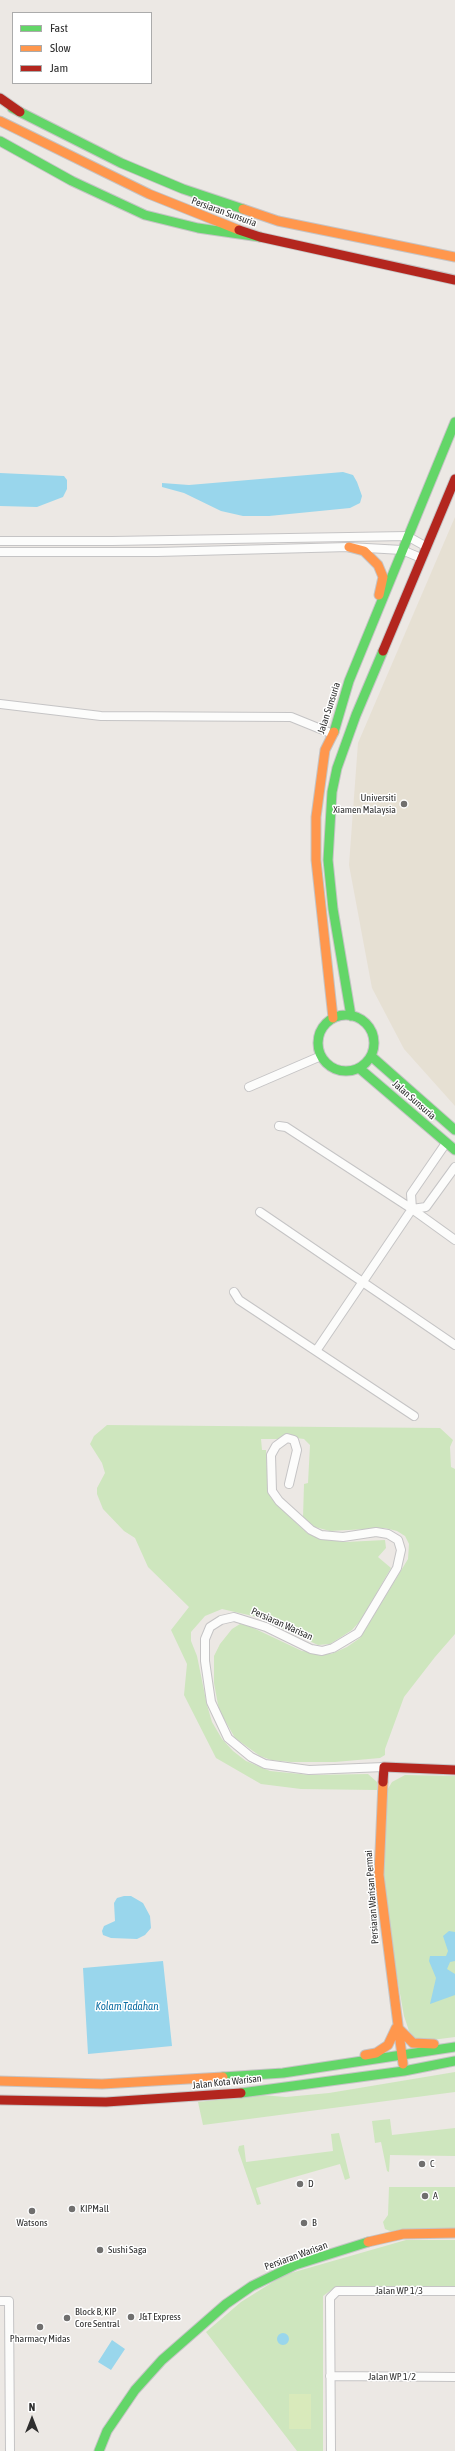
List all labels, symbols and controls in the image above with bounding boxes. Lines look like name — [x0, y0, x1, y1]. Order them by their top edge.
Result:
legend — [12, 12, 152, 84]
text: Fast — [50, 21, 68, 35]
text: Slow — [50, 41, 71, 55]
text: Jam — [50, 61, 68, 75]
street label: Persiaran Sunsuria — [190, 195, 258, 229]
street label: Jalan Sunsuria — [315, 681, 343, 735]
place label: Universiti Xiamen Malaysia — [333, 792, 396, 816]
marker: Universiti Xiamen Malaysia — [399, 799, 409, 809]
street label: Jalan Sunsuria — [390, 1078, 438, 1122]
street label: Persiaran Warisan — [249, 1605, 315, 1643]
street label: Persiaran Warisan Permai — [363, 1850, 381, 1944]
water label: Kolam Tadahan — [95, 2000, 159, 2014]
street label: Jalan Kota Warisan — [192, 2072, 262, 2092]
place label: C — [430, 2158, 434, 2170]
marker: C — [417, 2159, 427, 2169]
place label: D — [308, 2178, 314, 2190]
marker: D — [295, 2179, 305, 2189]
place label: A — [433, 2190, 438, 2202]
marker: A — [420, 2191, 430, 2201]
place label: KIPMall — [80, 2203, 109, 2215]
marker: KIPMall — [67, 2204, 77, 2214]
marker: Watsons — [27, 2206, 37, 2216]
place label: Watsons — [16, 2217, 48, 2229]
place label: B — [312, 2217, 317, 2229]
marker: B — [299, 2218, 309, 2228]
street label: Persiaran Warisan — [263, 2239, 329, 2273]
place label: Sushi Saga — [108, 2244, 147, 2256]
marker: Sushi Saga — [95, 2245, 105, 2255]
street label: Jalan WP 1/3 — [375, 2285, 423, 2297]
place label: Block B, KIP Core Sentral — [75, 2306, 120, 2330]
place label: J&T Express — [139, 2311, 181, 2323]
marker: J&T Express — [126, 2312, 136, 2322]
marker: Block B, KIP Core Sentral — [62, 2313, 72, 2323]
marker: Pharmacy Midas — [35, 2322, 45, 2332]
place label: Pharmacy Midas — [10, 2333, 70, 2345]
street label: Jalan WP 1/2 — [368, 2371, 416, 2383]
north arrow — [12, 2399, 52, 2439]
text: N — [29, 2401, 35, 2413]

